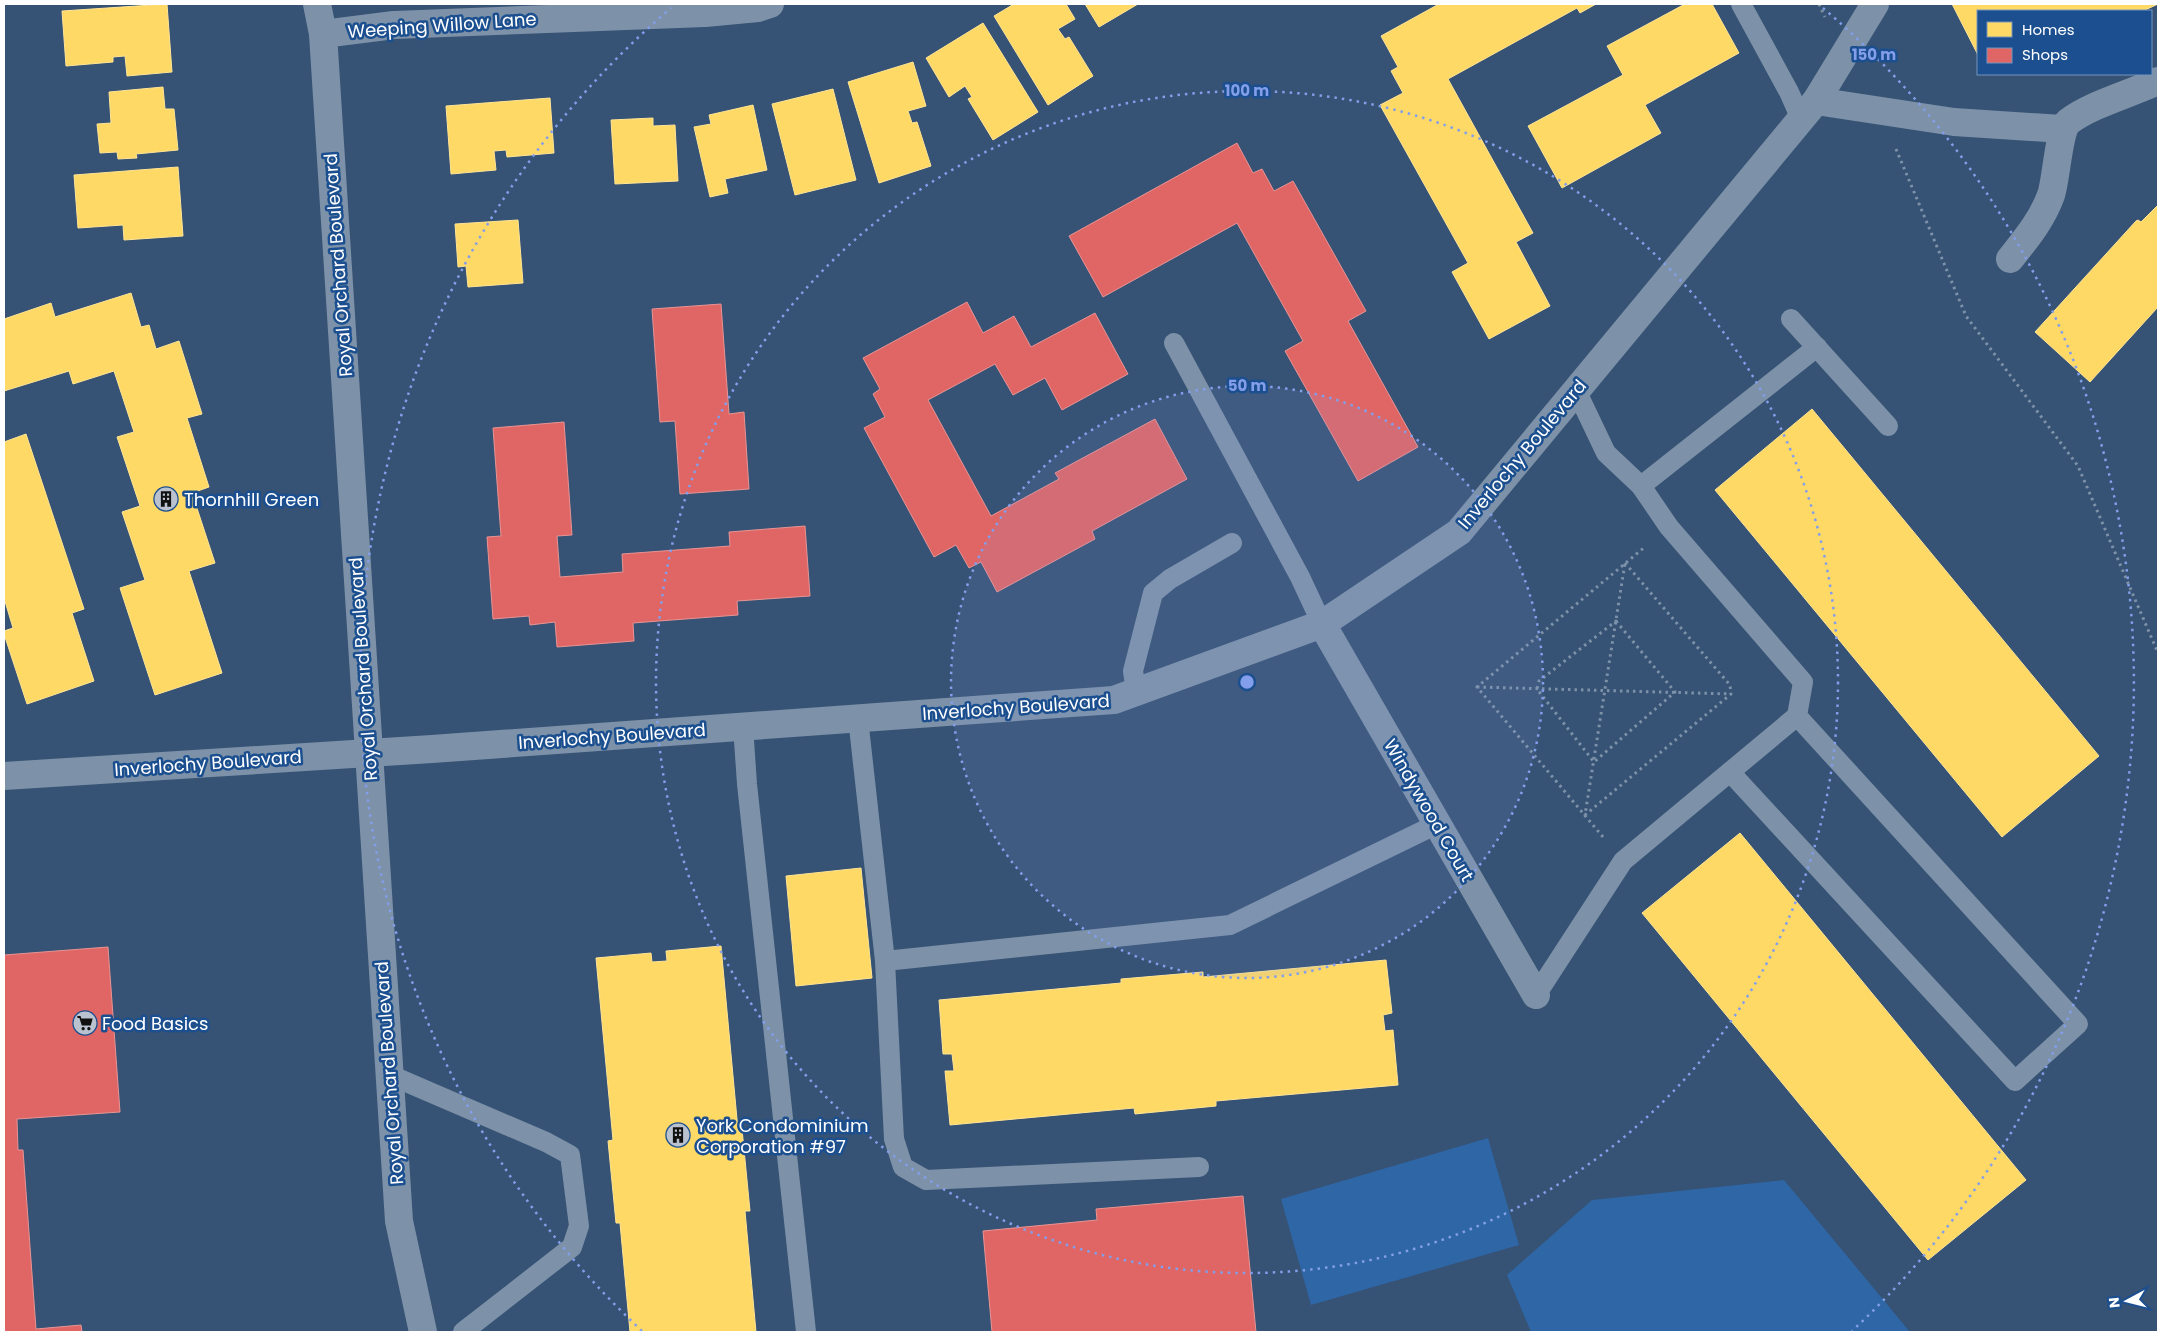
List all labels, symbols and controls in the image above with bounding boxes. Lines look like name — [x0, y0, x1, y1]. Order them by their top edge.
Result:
street label: Weeping Willow Lane — [347, 6, 537, 44]
legend — [1977, 10, 2152, 75]
text: Homes — [2022, 19, 2075, 40]
text: 150 m — [1852, 44, 1896, 65]
text: Shops — [2022, 44, 2068, 65]
text: 100 m — [1225, 80, 1269, 101]
street label: Royal Orchard Boulevard — [318, 152, 358, 378]
street label: Inverlochy Boulevard — [1452, 374, 1592, 534]
text: 50 m — [1228, 375, 1266, 396]
building icon: Thornhill Green — [153, 486, 179, 512]
place label: Thornhill Green — [184, 487, 319, 512]
street label: Royal Orchard Boulevard — [343, 556, 383, 782]
centre of rings — [1238, 673, 1256, 691]
street label: Inverlochy Boulevard — [921, 688, 1111, 726]
street label: Inverlochy Boulevard — [517, 717, 707, 755]
street label: Windywood Court — [1378, 734, 1480, 886]
street label: Inverlochy Boulevard — [113, 744, 303, 782]
street label: Royal Orchard Boulevard — [369, 960, 409, 1186]
supermarket icon: Food Basics — [72, 1010, 98, 1036]
place label: Food Basics — [102, 1011, 208, 1036]
place label: York Condominium Corporation #97 — [696, 1113, 868, 1159]
building icon: York Condominium Corporation #97 — [665, 1122, 691, 1148]
north arrow — [2102, 1276, 2152, 1326]
text: N — [2104, 1296, 2125, 1309]

